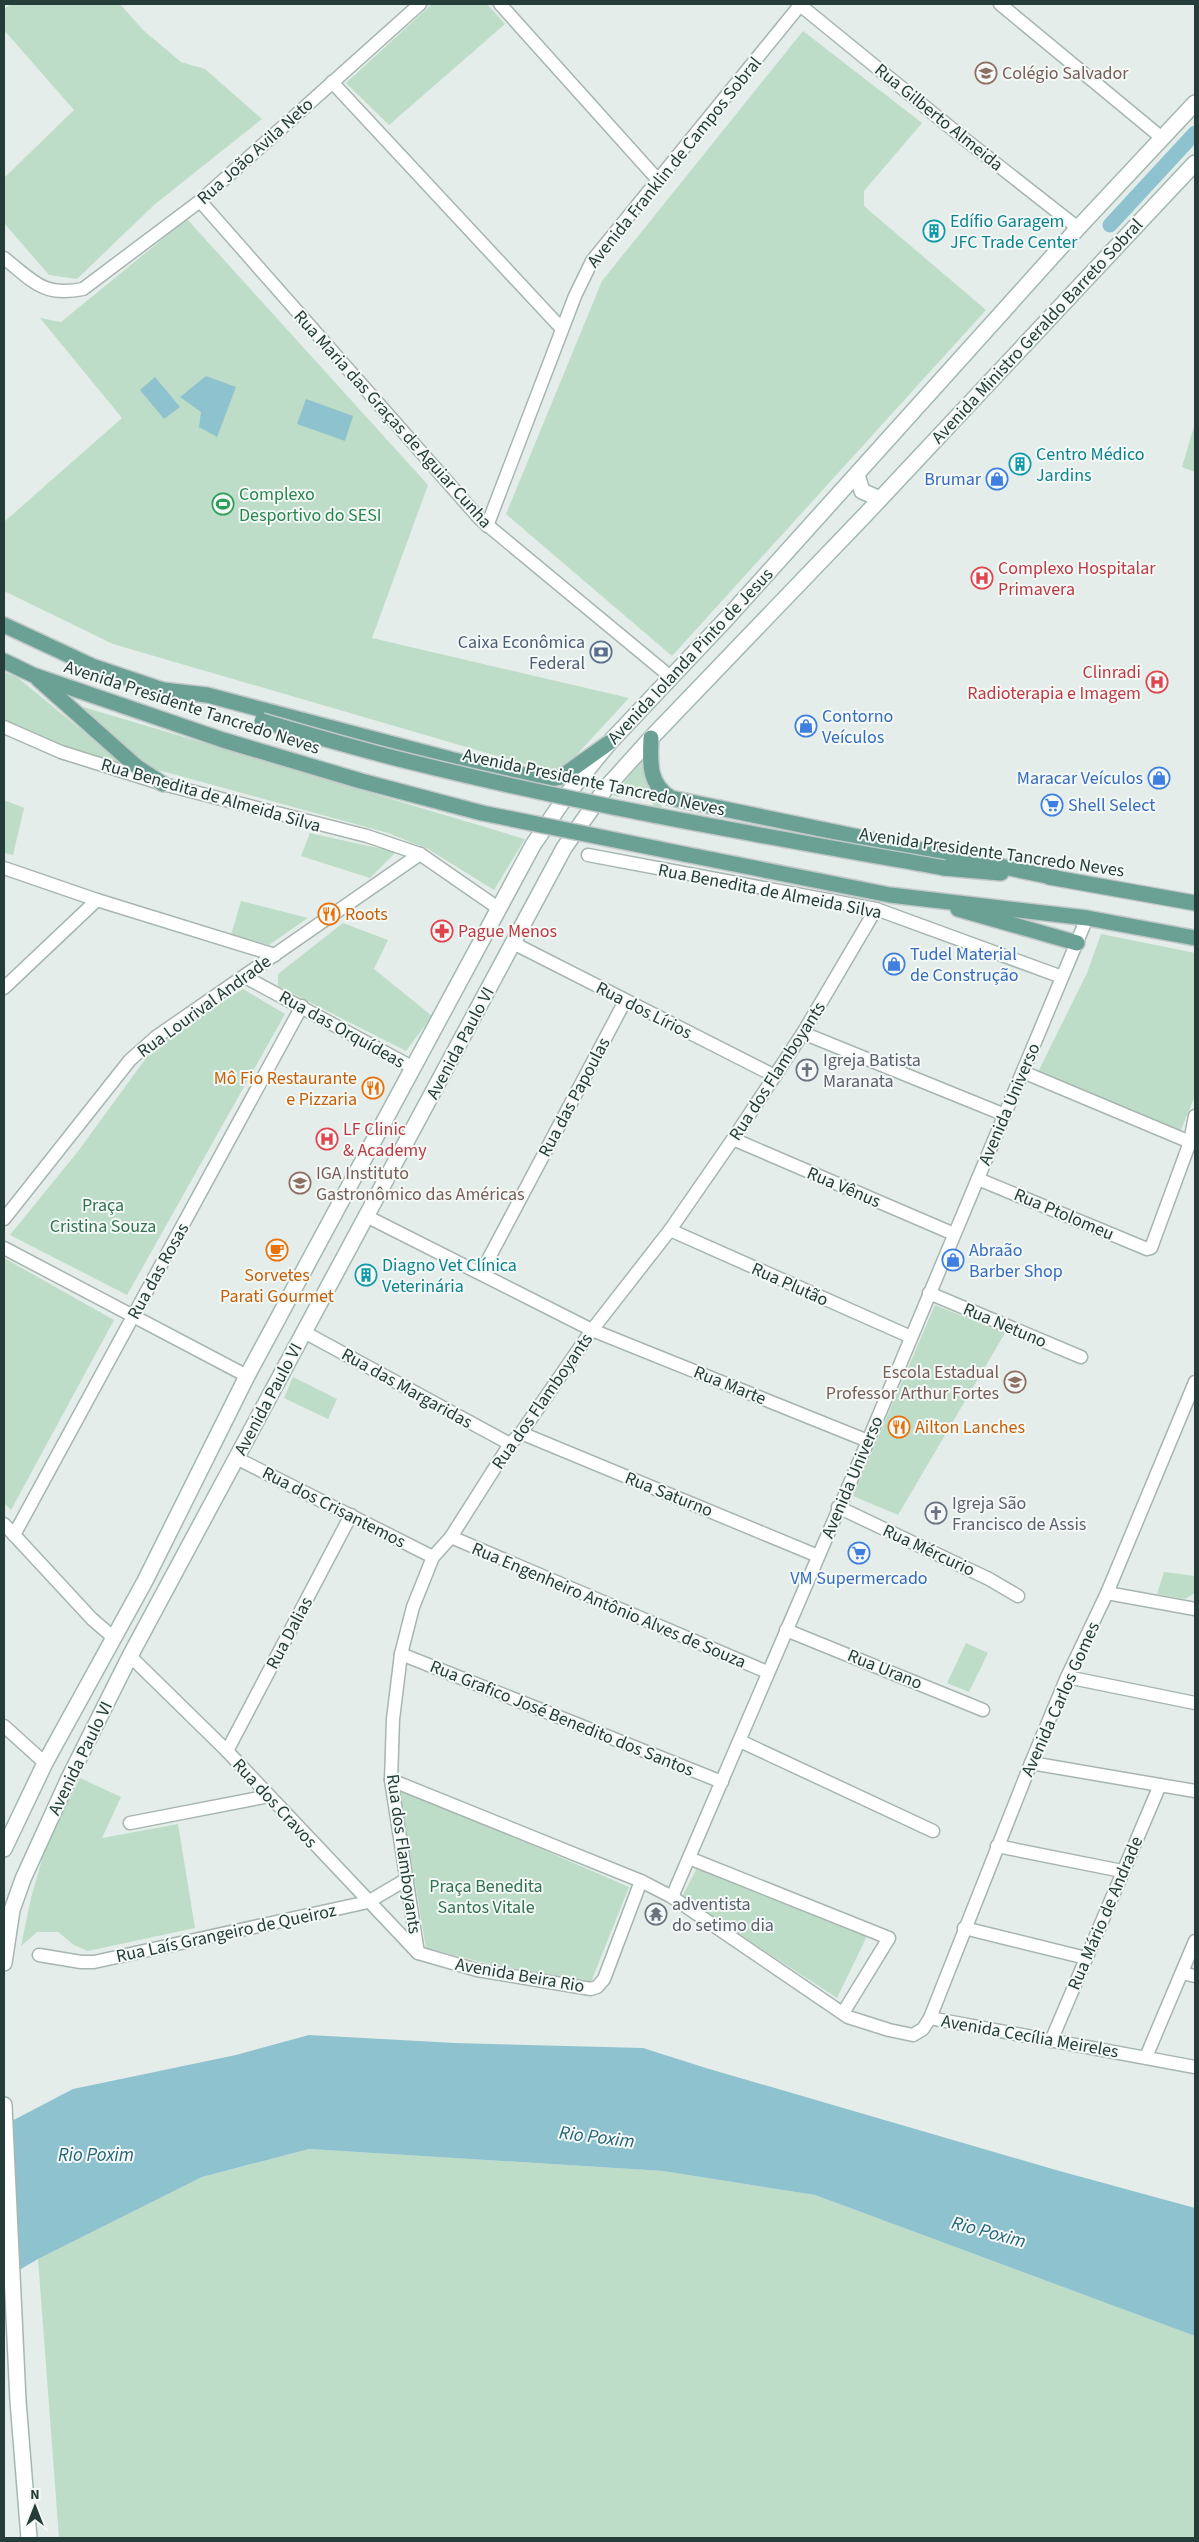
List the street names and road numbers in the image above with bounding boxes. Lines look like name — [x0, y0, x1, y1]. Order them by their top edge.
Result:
street label: Avenida Franklin de Campos Sobral — [581, 52, 767, 273]
street label: Rua Gilberto Almeida — [869, 58, 1008, 177]
street label: Rua João Avila Neto — [192, 92, 319, 211]
street label: Avenida Ministro Geraldo Barreto Sobral — [926, 213, 1149, 450]
street label: Rua Maria das Graças de Aguiar Cunha — [288, 305, 498, 534]
street label: Avenida Iolanda Pinto de Jesus — [602, 563, 779, 750]
street label: Avenida Presidente Tancredo Neves — [61, 654, 323, 761]
street label: Avenida Presidente Tancredo Neves — [461, 742, 727, 823]
street label: Rua Benedita de Almeida Silva — [98, 752, 324, 839]
street label: Avenida Presidente Tancredo Neves — [858, 822, 1126, 883]
street label: Rua Benedita de Almeida Silva — [656, 858, 884, 925]
street label: Rua Lourival Andrade — [132, 949, 276, 1064]
street label: Rua dos Lírios — [591, 976, 696, 1045]
street label: Avenida Paulo VI — [420, 983, 501, 1104]
street label: Rua das Orquídeas — [274, 984, 409, 1074]
street label: Rua dos Flamboyants — [723, 997, 832, 1146]
street label: Rua das Papoulas — [532, 1033, 617, 1161]
street label: Avenida Universo — [972, 1039, 1046, 1169]
street label: Rua Vênus — [803, 1161, 885, 1214]
street label: Rua Ptolomeu — [1010, 1182, 1118, 1247]
street label: Rua das Rosas — [122, 1218, 195, 1324]
street label: Rua Plutão — [747, 1256, 832, 1313]
street label: Rua Netuno — [959, 1297, 1050, 1354]
street label: Rua dos Flamboyants — [486, 1328, 599, 1474]
street label: Avenida Paulo VI — [228, 1339, 309, 1460]
street label: Rua das Margaridas — [337, 1342, 477, 1435]
street label: Rua Marte — [690, 1360, 770, 1411]
street label: Avenida Universo — [815, 1412, 889, 1542]
street label: Rua dos Crisantemos — [258, 1460, 410, 1554]
street label: Rua Saturno — [621, 1465, 717, 1523]
street label: Rua Mércurio — [879, 1518, 979, 1583]
street label: Rua Engenheiro Antônio Alves de Souza — [468, 1536, 750, 1675]
street label: Rua Dalias — [260, 1593, 319, 1674]
street label: Avenida Carlos Gomes — [1015, 1618, 1106, 1781]
street label: Rua Urano — [844, 1643, 926, 1696]
street label: Rua Grafico José Benedito dos Santos — [426, 1654, 697, 1783]
street label: Avenida Paulo VI — [42, 1697, 119, 1819]
street label: Rua dos Cravos — [227, 1753, 323, 1854]
street label: Rua dos Flamboyants — [380, 1773, 427, 1936]
street label: Rua Mário de Andrade — [1062, 1832, 1149, 1994]
street label: Rua Laís Grangeiro de Queiroz — [114, 1898, 339, 1969]
street label: Avenida Beira Rio — [453, 1952, 586, 1999]
street label: Avenida Cecília Meireles — [939, 2009, 1121, 2064]

